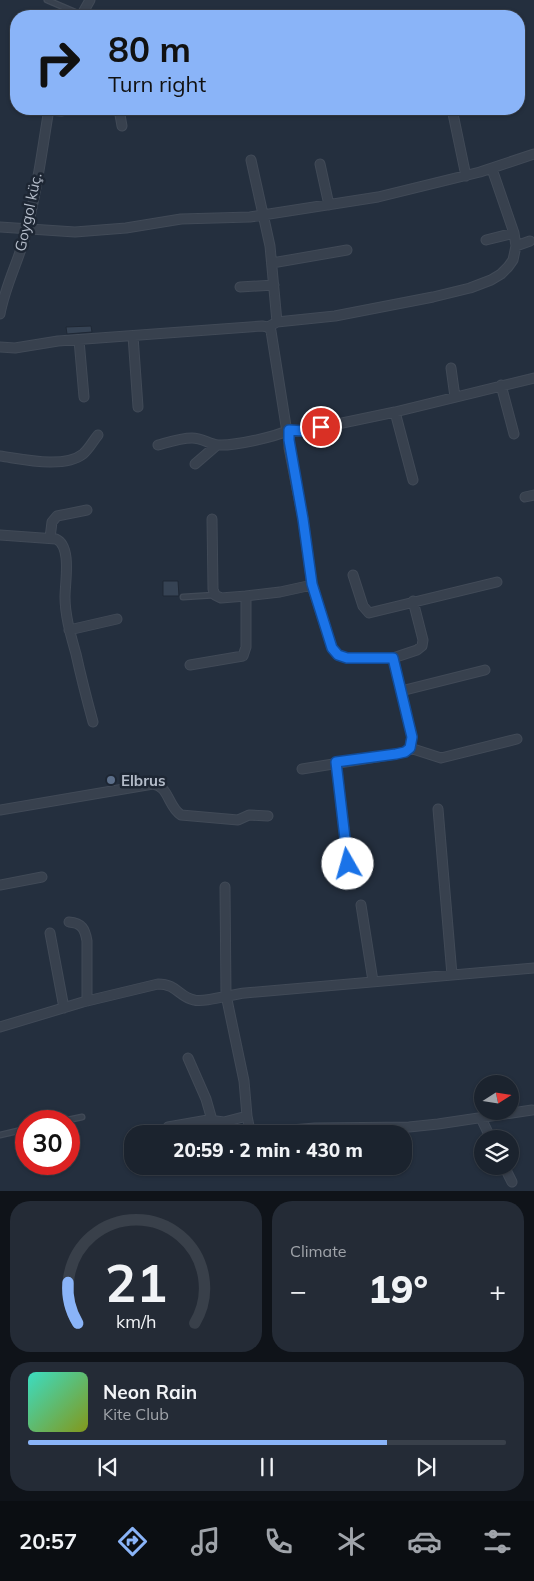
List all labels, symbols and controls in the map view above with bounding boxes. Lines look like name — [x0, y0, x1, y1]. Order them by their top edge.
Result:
text: 80 m — [108, 27, 191, 71]
icon: right — [25, 30, 90, 95]
text: Turn right — [108, 70, 206, 98]
street label: Goygol küç. — [10, 171, 46, 253]
pin — [300, 406, 342, 448]
icon: arrive — [307, 413, 335, 441]
place label: Elbrus — [121, 771, 166, 790]
marker: Elbrus — [105, 774, 117, 786]
position arrow — [321, 837, 373, 889]
north arrow — [474, 1075, 519, 1120]
map controls — [474, 1075, 519, 1175]
speed limit sign: 30 — [15, 1110, 80, 1175]
button: layers — [474, 1130, 519, 1175]
text: 20:59 · 2 min · 430 m — [173, 1138, 363, 1162]
text: Climate — [290, 1241, 346, 1261]
text: 21 — [105, 1250, 167, 1315]
text: 19° — [368, 1265, 428, 1313]
text: − — [290, 1273, 307, 1308]
text: + — [489, 1273, 506, 1308]
text: km/h — [116, 1310, 156, 1332]
text: Neon Rain — [103, 1380, 197, 1404]
text: Kite Club — [103, 1404, 169, 1424]
icon: previous — [94, 1453, 122, 1481]
icon: pause — [253, 1453, 281, 1481]
icon: next — [412, 1453, 440, 1481]
icon: directions — [115, 1524, 150, 1559]
icon: music — [188, 1524, 223, 1559]
icon: phone — [261, 1524, 296, 1559]
icon: climate — [334, 1524, 369, 1559]
icon: car — [407, 1524, 442, 1559]
icon: filters — [480, 1524, 515, 1559]
text: 20:57 — [19, 1527, 77, 1555]

